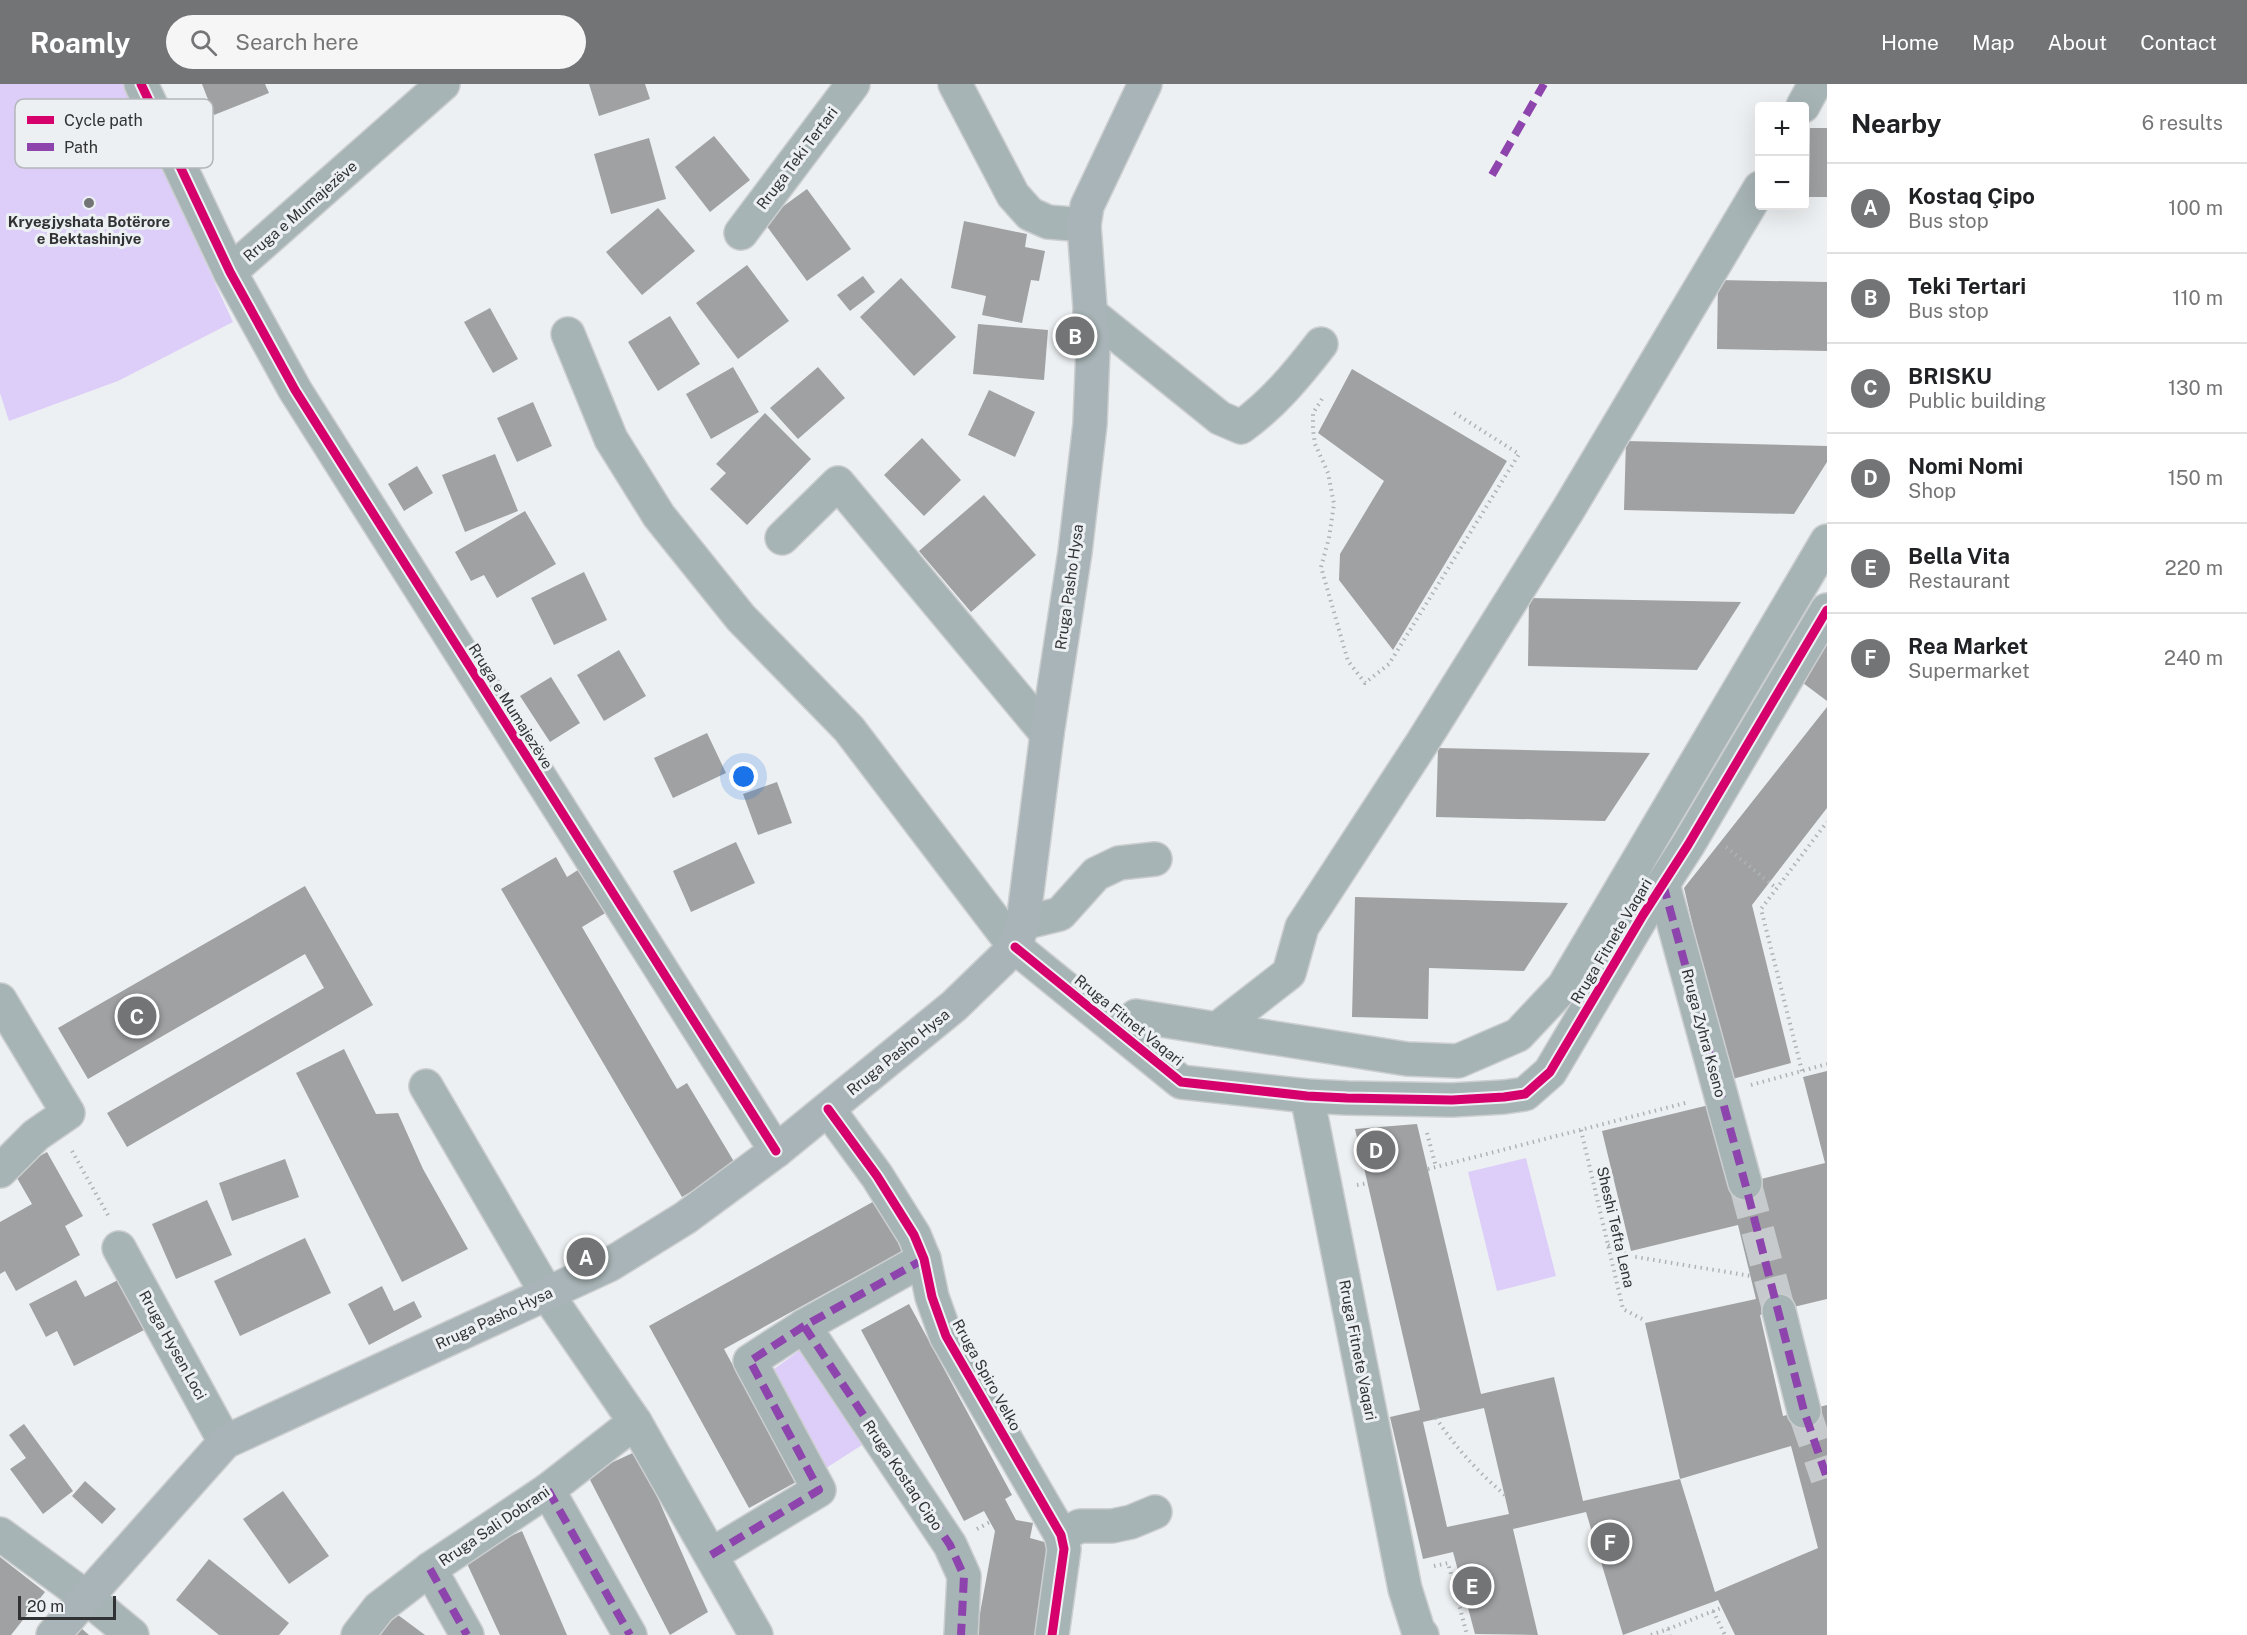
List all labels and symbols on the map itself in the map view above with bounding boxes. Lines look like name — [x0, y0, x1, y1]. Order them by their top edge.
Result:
legend — [15, 99, 213, 168]
street label: Rruga Teki Tertari — [753, 104, 841, 212]
text: Cycle path — [64, 111, 143, 130]
text: Path — [64, 138, 98, 157]
street label: Rruga e Mumajezëve — [240, 157, 360, 265]
marker: Kryegjyshata Botërore e Bektashinjve — [82, 196, 96, 210]
place label: Kryegjyshata Botërore e Bektashinjve — [8, 213, 170, 247]
pin: B — [1056, 314, 1094, 358]
street label: Rruga Pasho Hysa — [1052, 523, 1086, 651]
street label: Rruga e Mumajezëve — [466, 640, 556, 772]
your location — [729, 762, 758, 791]
street label: Rruga Fitnete Vaqari — [1567, 875, 1655, 1007]
street label: Rruga Zyhra Kseno — [1679, 967, 1729, 1099]
street label: Rruga Fitnet Vaqari — [1071, 971, 1187, 1069]
pin: C — [118, 994, 156, 1038]
street label: Rruga Pasho Hysa — [843, 1005, 953, 1099]
pin: D — [1356, 1128, 1396, 1172]
street label: Sheshi Tefta Lena — [1594, 1165, 1638, 1289]
pin: A — [566, 1234, 606, 1280]
street label: Rruga Fitnete Vaqari — [1336, 1278, 1380, 1422]
street label: Rruga Pasho Hysa — [433, 1283, 555, 1353]
street label: Rruga Hysen Loci — [136, 1288, 210, 1402]
street label: Rruga Spiro Velko — [949, 1316, 1025, 1434]
street label: Rruga Kostaq Cipo — [860, 1417, 946, 1533]
street label: Rruga Sali Dobrani — [435, 1483, 553, 1569]
pin: F — [1590, 1520, 1630, 1564]
pin: E — [1452, 1564, 1492, 1608]
scale bar — [18, 1593, 116, 1620]

